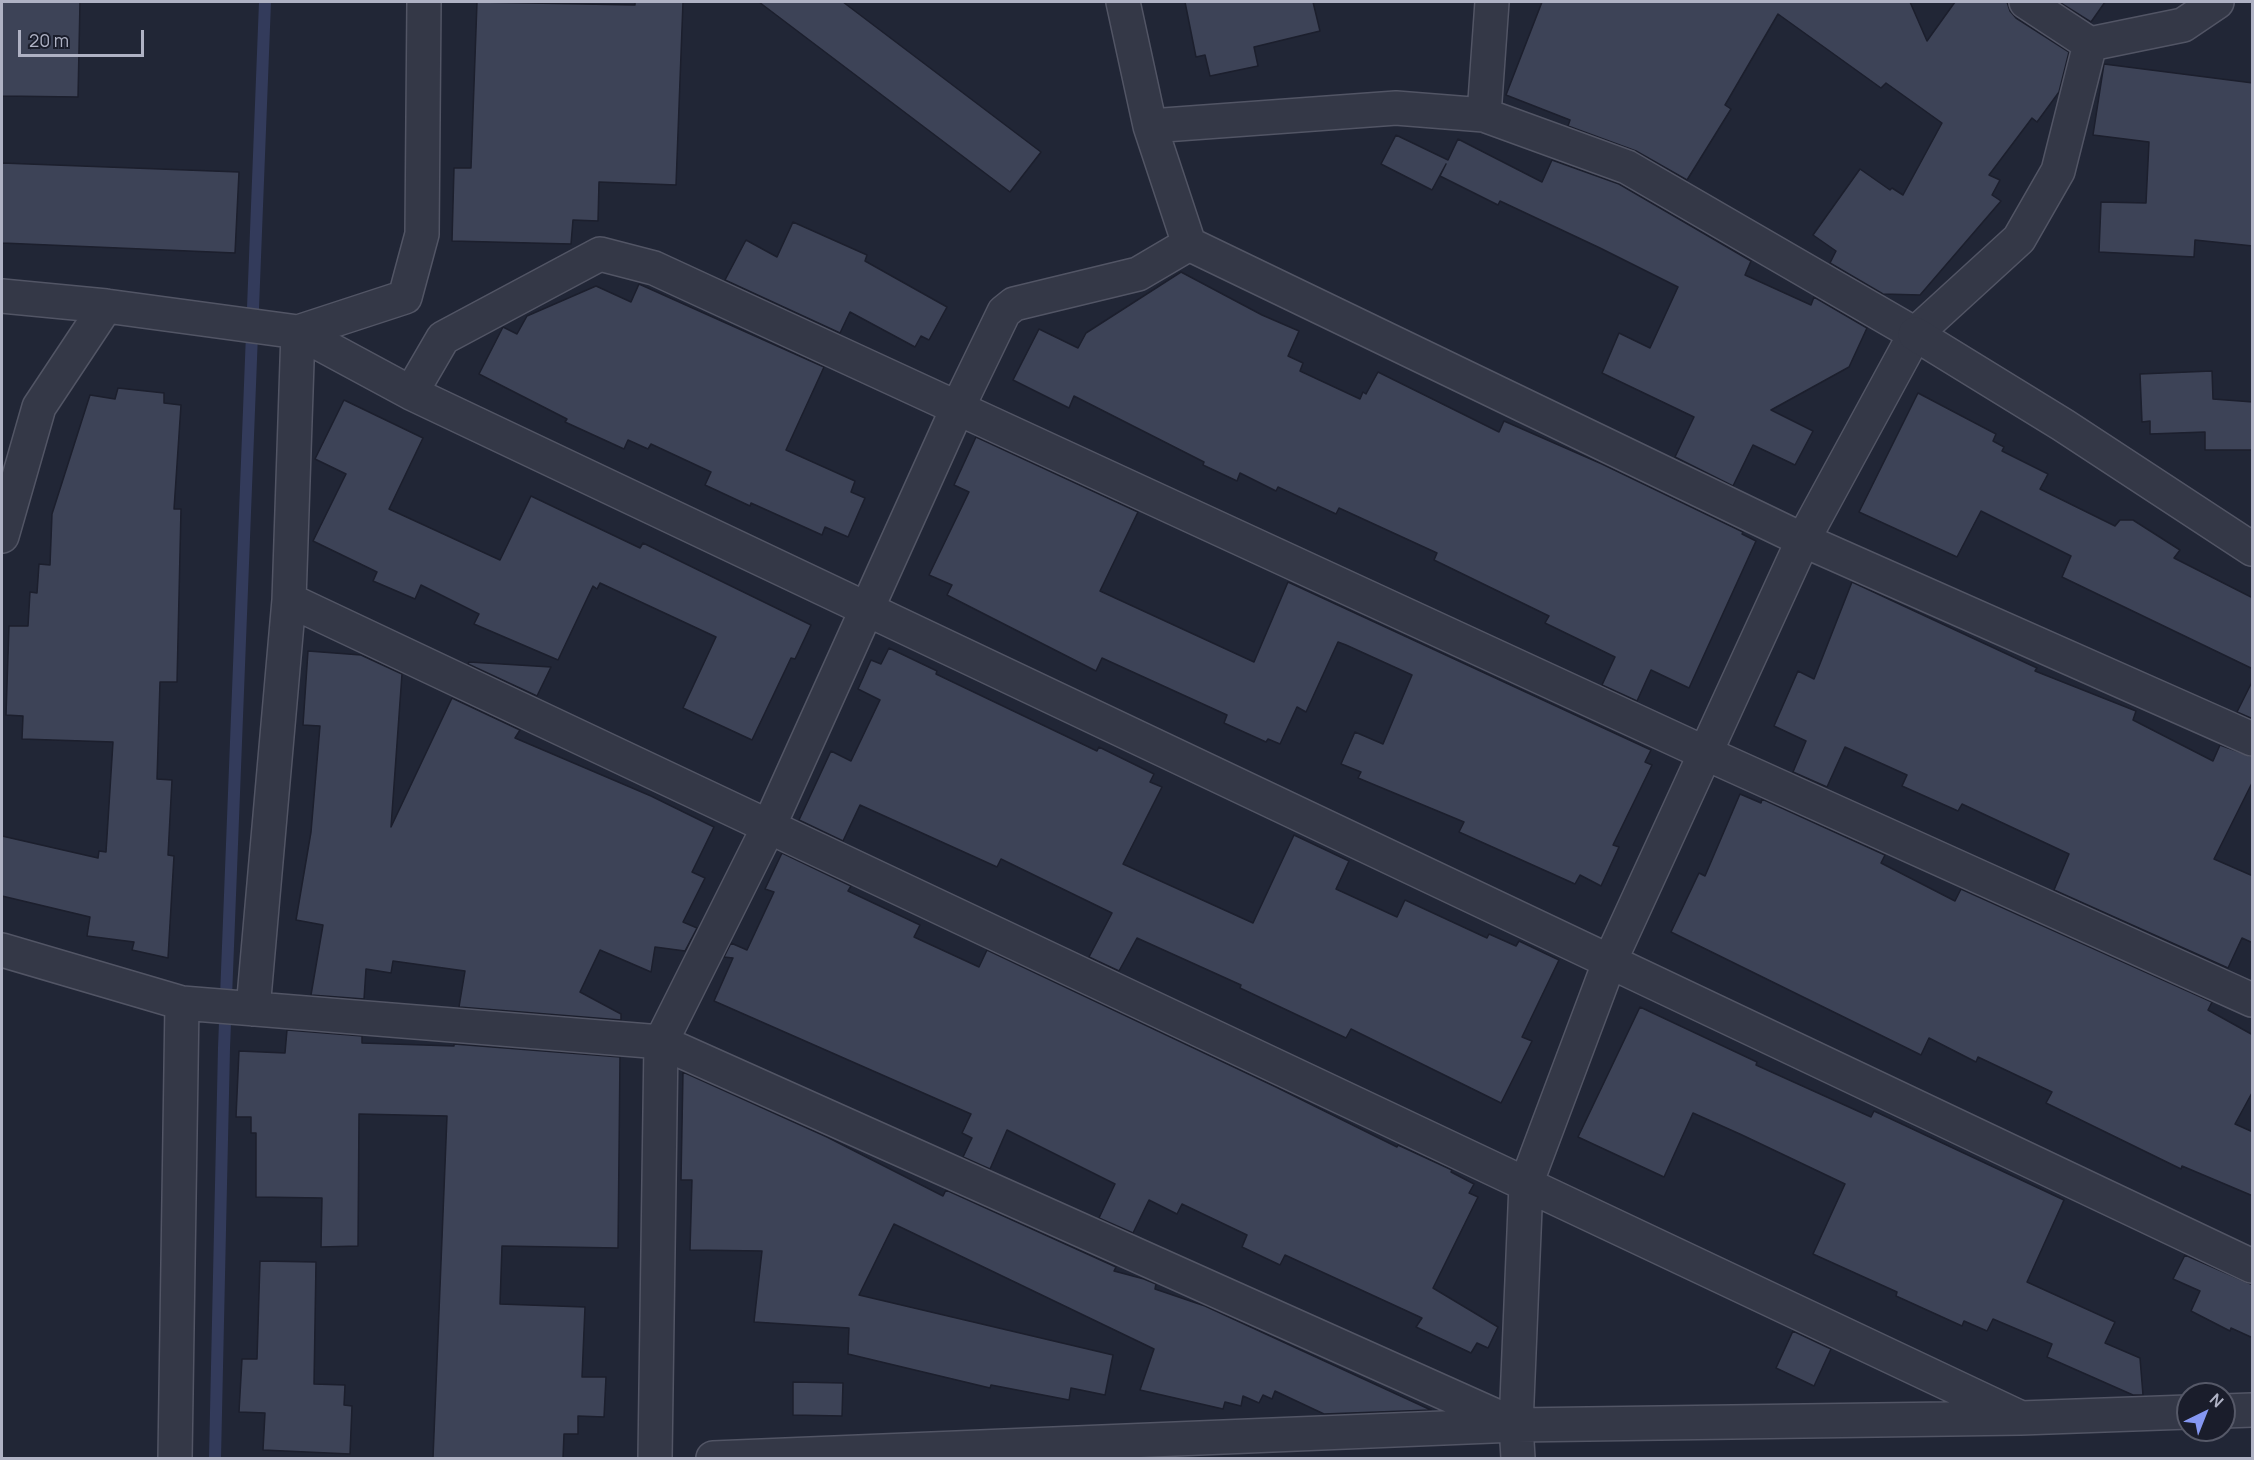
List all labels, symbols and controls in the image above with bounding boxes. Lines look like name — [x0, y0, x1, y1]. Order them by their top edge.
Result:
scale bar — [21, 18, 147, 56]
text: 20 m — [29, 28, 69, 52]
north arrow — [2176, 1382, 2236, 1442]
text: N — [2205, 1388, 2229, 1412]

